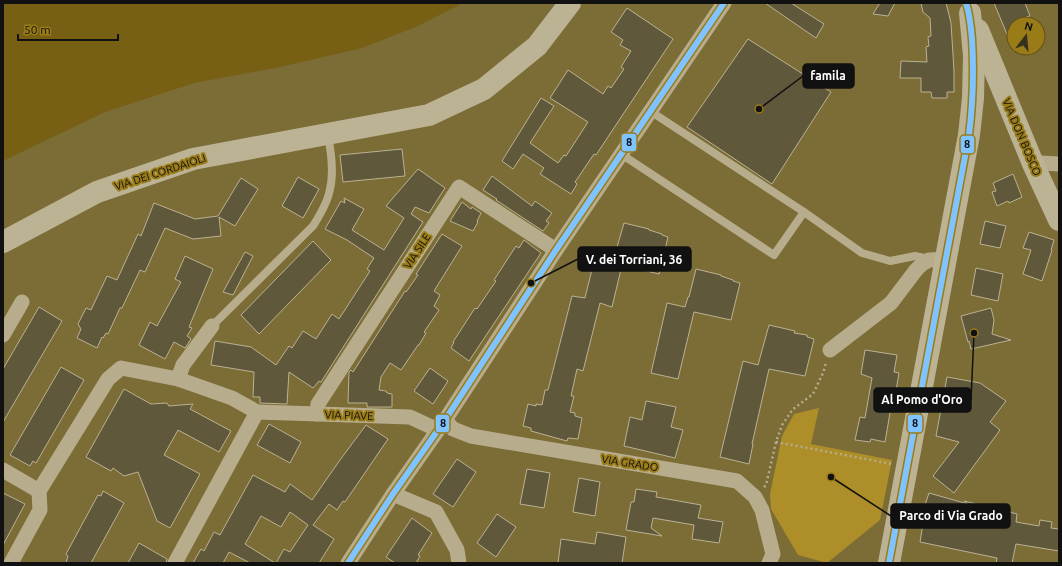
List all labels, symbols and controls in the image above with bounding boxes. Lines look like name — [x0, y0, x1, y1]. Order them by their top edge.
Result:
scale bar — [18, 16, 118, 42]
north arrow — [1006, 16, 1046, 56]
text: N — [1023, 19, 1034, 33]
text: 50 m — [24, 23, 51, 36]
callout: famila — [803, 64, 854, 88]
text: famila — [810, 69, 846, 82]
street label: VIA DON BOSCO — [1000, 97, 1044, 177]
line badge: 8 — [621, 133, 637, 152]
line badge: 8 — [960, 135, 975, 154]
text: 8 — [626, 136, 632, 148]
text: 8 — [964, 138, 970, 150]
street label: VIA DEI CORDAIOLI — [113, 152, 207, 192]
street label: VIA SILE — [401, 231, 433, 271]
callout: V. dei Torriani, 36 — [578, 247, 691, 271]
text: V. dei Torriani, 36 — [586, 253, 683, 266]
callout: Al Pomo d'Oro — [874, 388, 971, 412]
text: Al Pomo d'Oro — [881, 393, 963, 406]
street label: VIA PIAVE — [325, 408, 373, 422]
line badge: 8 — [435, 414, 450, 433]
line badge: 8 — [907, 414, 923, 433]
text: 8 — [440, 417, 446, 429]
text: 8 — [912, 417, 918, 429]
street label: VIA GRADO — [601, 453, 659, 473]
callout: Parco di Via Grado — [891, 504, 1010, 528]
text: Parco di Via Grado — [899, 509, 1003, 522]

